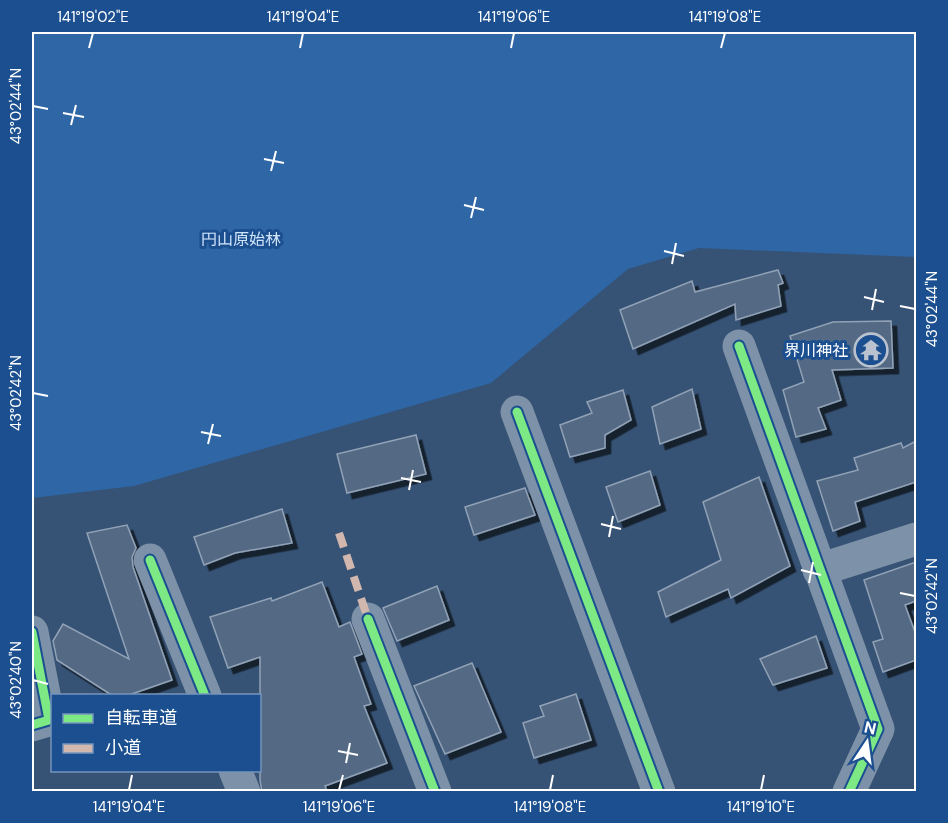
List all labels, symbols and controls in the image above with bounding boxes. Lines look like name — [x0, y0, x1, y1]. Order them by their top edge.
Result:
text: 141°19'02"E — [57, 7, 129, 27]
text: 141°19'04"E — [267, 7, 339, 27]
text: 141°19'06"E — [478, 7, 550, 27]
text: 141°19'08"E — [689, 7, 761, 27]
text: 43°02'44"N — [6, 68, 26, 144]
park label: 円山原始林 — [201, 229, 281, 250]
text: 43°02'44"N — [922, 271, 942, 347]
temple icon: 界川神社 — [853, 332, 889, 368]
place label: 界川神社 — [784, 340, 848, 361]
text: 43°02'42"N — [6, 355, 26, 431]
text: 43°02'42"N — [922, 558, 942, 634]
text: 43°02'40"N — [6, 641, 26, 719]
legend — [51, 694, 261, 772]
text: 自転車道 — [105, 706, 177, 730]
north arrow — [837, 712, 897, 772]
text: N — [862, 716, 878, 739]
text: 小道 — [105, 736, 141, 760]
text: 141°19'04"E — [93, 797, 165, 817]
text: 141°19'06"E — [303, 797, 375, 817]
text: 141°19'08"E — [514, 797, 586, 817]
text: 141°19'10"E — [727, 797, 795, 817]

